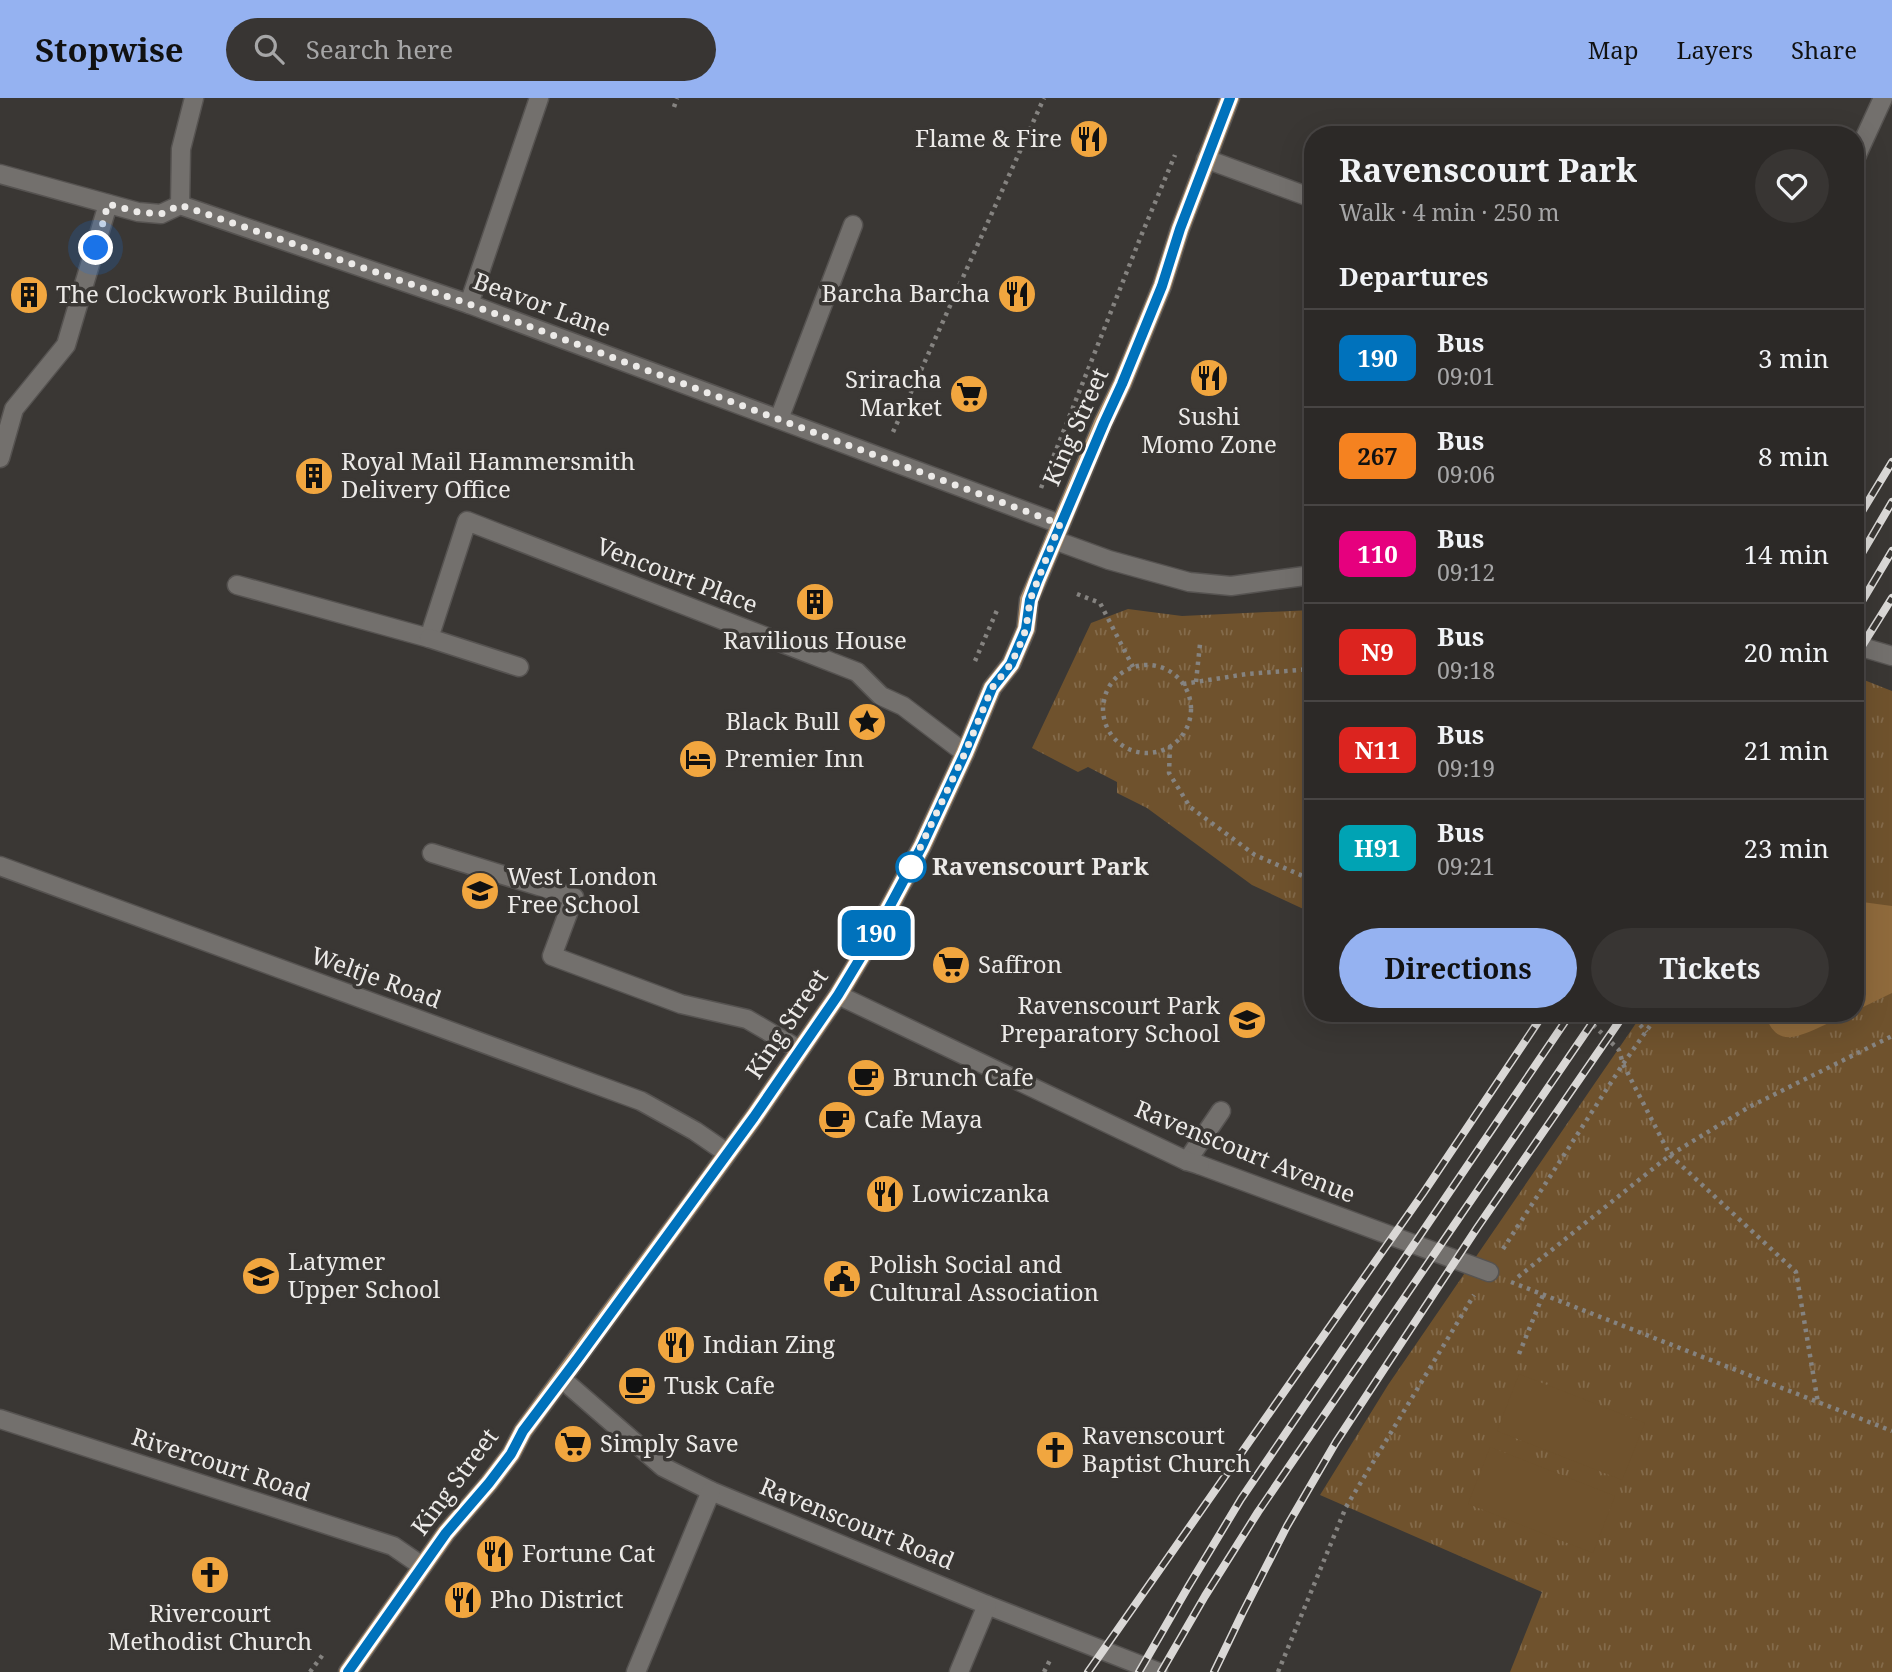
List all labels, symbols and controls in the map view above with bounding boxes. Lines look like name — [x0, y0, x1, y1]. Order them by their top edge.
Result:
search box — [226, 18, 716, 81]
text: Stopwise — [35, 27, 184, 72]
icon: search — [250, 30, 288, 68]
text: Search here — [306, 31, 453, 67]
text: Map — [1588, 33, 1639, 66]
text: Layers — [1677, 33, 1753, 66]
text: Share — [1791, 33, 1857, 66]
restaurant icon: Flame & Fire — [1068, 118, 1110, 160]
place label: Flame & Fire — [915, 121, 1062, 154]
text: Ravenscourt Park — [1339, 147, 1637, 192]
button: heart — [1755, 149, 1829, 223]
text: Walk · 4 min · 250 m — [1339, 196, 1559, 228]
your location — [78, 230, 113, 265]
text: Departures — [1339, 258, 1489, 294]
street label: Beavor Lane — [469, 263, 616, 344]
restaurant icon: Barcha Barcha — [996, 273, 1038, 315]
building icon: The Clockwork Building — [8, 274, 50, 316]
place label: Barcha Barcha — [822, 276, 990, 309]
place label: The Clockwork Building — [56, 277, 330, 310]
text: Bus — [1437, 324, 1484, 360]
text: 3 min — [1758, 340, 1829, 376]
text: 190 — [1357, 341, 1398, 374]
restaurant icon: Sushi Momo Zone — [1188, 357, 1230, 399]
text: 09:01 — [1437, 360, 1495, 392]
place label: Sriracha Market — [845, 362, 942, 423]
street label: King Street — [1034, 362, 1115, 491]
supermarket icon: Sriracha Market — [948, 373, 990, 415]
place label: Sushi Momo Zone — [1141, 399, 1277, 460]
text: Bus — [1437, 422, 1484, 458]
text: 8 min — [1758, 438, 1829, 474]
text: 267 — [1357, 439, 1398, 472]
place label: Royal Mail Hammersmith Delivery Office — [341, 444, 635, 505]
building icon: Royal Mail Hammersmith Delivery Office — [293, 455, 335, 497]
text: 09:06 — [1437, 458, 1495, 490]
text: Bus — [1437, 520, 1484, 556]
street label: Vencourt Place — [592, 529, 763, 620]
text: 14 min — [1744, 536, 1829, 572]
text: 110 — [1357, 537, 1398, 570]
text: 09:12 — [1437, 556, 1495, 588]
building icon: Ravilious House — [794, 581, 836, 623]
text: Bus — [1437, 618, 1484, 654]
place label: Ravilious House — [723, 623, 907, 656]
text: 20 min — [1744, 634, 1829, 670]
text: N9 — [1361, 635, 1394, 668]
text: 09:18 — [1437, 654, 1495, 686]
place icon: Black Bull — [846, 701, 888, 743]
place label: Black Bull — [725, 704, 841, 737]
text: Bus — [1437, 716, 1484, 752]
text: 21 min — [1744, 732, 1829, 768]
text: N11 — [1354, 733, 1401, 766]
hotel icon: Premier Inn — [677, 738, 719, 780]
place label: Premier Inn — [725, 741, 864, 774]
text: 09:19 — [1437, 752, 1495, 784]
text: Bus — [1437, 814, 1484, 850]
text: 23 min — [1744, 830, 1829, 866]
text: H91 — [1354, 831, 1401, 864]
place label: Ravenscourt Park — [932, 849, 1149, 882]
text: 09:21 — [1437, 850, 1495, 882]
marker: Ravenscourt Park — [896, 852, 926, 882]
place label: West London Free School — [507, 859, 657, 920]
school or university icon: West London Free School — [459, 870, 501, 912]
line badge: 190 — [836, 910, 916, 956]
text: 190 — [856, 916, 896, 949]
button: Directions — [1339, 928, 1577, 1008]
button: Tickets — [1591, 928, 1829, 1008]
street label: Weltje Road — [307, 938, 447, 1016]
supermarket icon: Saffron — [930, 944, 972, 986]
place label: Saffron — [978, 947, 1062, 980]
street label: King Street — [737, 962, 835, 1085]
place label: Ravenscourt Park Preparatory School — [1000, 988, 1221, 1049]
school or university icon: Ravenscourt Park Preparatory School — [1226, 999, 1268, 1041]
cafe icon: Brunch Cafe — [845, 1057, 887, 1099]
place label: Brunch Cafe — [893, 1060, 1034, 1093]
street label: Ravenscourt Avenue — [1130, 1091, 1361, 1210]
cafe icon: Cafe Maya — [816, 1099, 858, 1141]
place label: Cafe Maya — [864, 1102, 983, 1135]
restaurant icon: Lowiczanka — [864, 1173, 906, 1215]
place label: Lowiczanka — [912, 1176, 1050, 1209]
place label: Latymer Upper School — [288, 1244, 441, 1305]
place label: Polish Social and Cultural Association — [869, 1247, 1099, 1308]
school or university icon: Latymer Upper School — [240, 1255, 282, 1297]
public building icon: Polish Social and Cultural Association — [821, 1258, 863, 1300]
restaurant icon: Indian Zing — [655, 1324, 697, 1366]
place label: Indian Zing — [703, 1327, 835, 1360]
cafe icon: Tusk Cafe — [616, 1365, 658, 1407]
place label: Tusk Cafe — [664, 1368, 775, 1401]
place label: Ravenscourt Baptist Church — [1082, 1418, 1251, 1479]
street label: Rivercourt Road — [128, 1419, 315, 1508]
street label: King Street — [403, 1421, 505, 1541]
supermarket icon: Simply Save — [552, 1423, 594, 1465]
place label: Simply Save — [600, 1426, 739, 1459]
church icon: Ravenscourt Baptist Church — [1034, 1429, 1076, 1471]
street label: Ravenscourt Road — [755, 1469, 960, 1577]
restaurant icon: Fortune Cat — [474, 1533, 516, 1575]
place label: Fortune Cat — [522, 1536, 655, 1569]
church icon: Rivercourt Methodist Church — [189, 1554, 231, 1596]
restaurant icon: Pho District — [442, 1579, 484, 1621]
place label: Pho District — [490, 1582, 623, 1615]
place label: Rivercourt Methodist Church — [108, 1596, 312, 1657]

